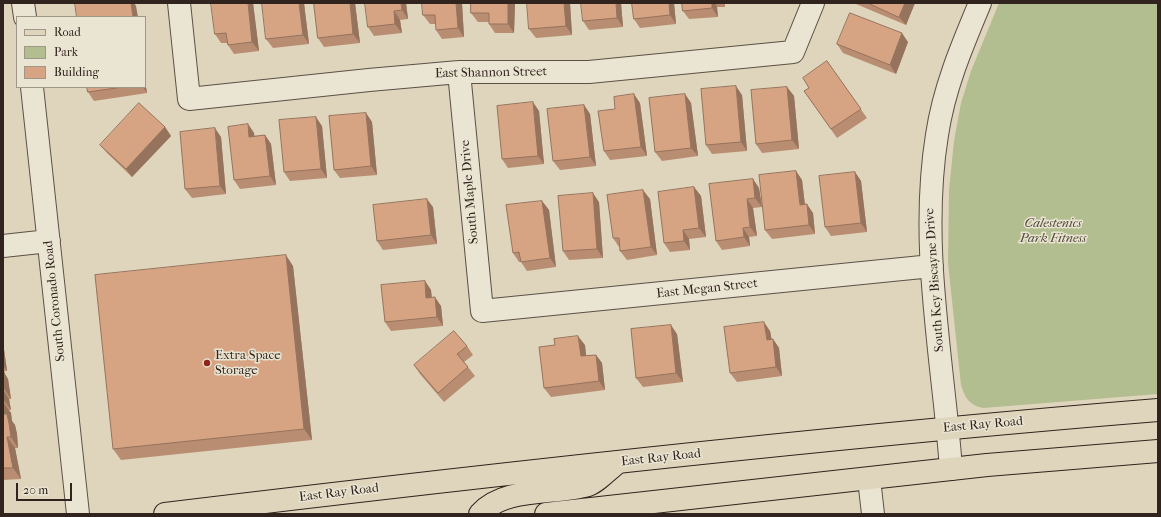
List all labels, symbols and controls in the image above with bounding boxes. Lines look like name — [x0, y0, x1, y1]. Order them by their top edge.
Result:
legend — [16, 16, 146, 88]
text: Road — [54, 25, 81, 39]
text: Park — [54, 45, 78, 59]
street label: East Shannon Street — [435, 64, 547, 82]
text: Building — [54, 65, 99, 79]
street label: South Maple Drive — [458, 139, 482, 245]
street label: South Key Biscayne Drive — [922, 207, 948, 353]
park label: Calestenics Park Fitness — [1020, 216, 1086, 247]
street label: South Coronado Road — [41, 240, 69, 362]
street label: East Megan Street — [655, 276, 759, 302]
place label: Extra Space Storage — [215, 348, 281, 379]
marker: Extra Space Storage — [202, 358, 212, 368]
street label: East Ray Road — [942, 414, 1024, 436]
street label: East Ray Road — [620, 446, 702, 470]
scale bar — [18, 475, 74, 501]
street label: East Ray Road — [298, 480, 380, 506]
text: 20 m — [23, 483, 48, 497]

